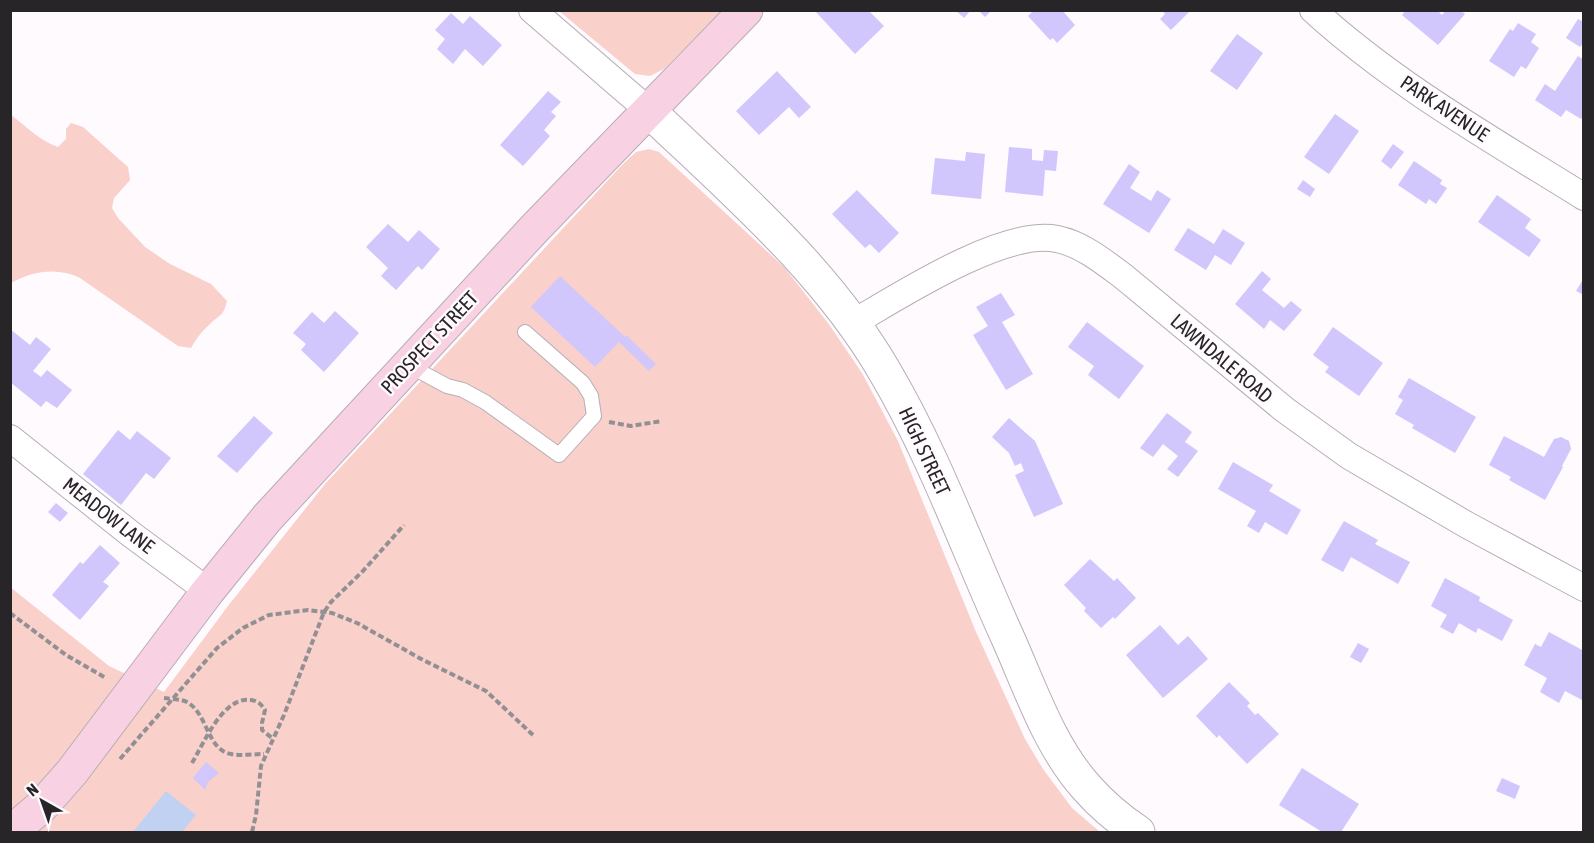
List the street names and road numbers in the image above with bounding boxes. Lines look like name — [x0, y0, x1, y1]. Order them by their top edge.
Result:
street label: PARK AVENUE — [1397, 70, 1494, 146]
street label: PROSPECT STREET — [376, 286, 482, 398]
street label: LAWNDALE ROAD — [1166, 309, 1278, 407]
street label: HIGH STREET — [895, 403, 956, 499]
street label: MEADOW LANE — [59, 472, 160, 558]

